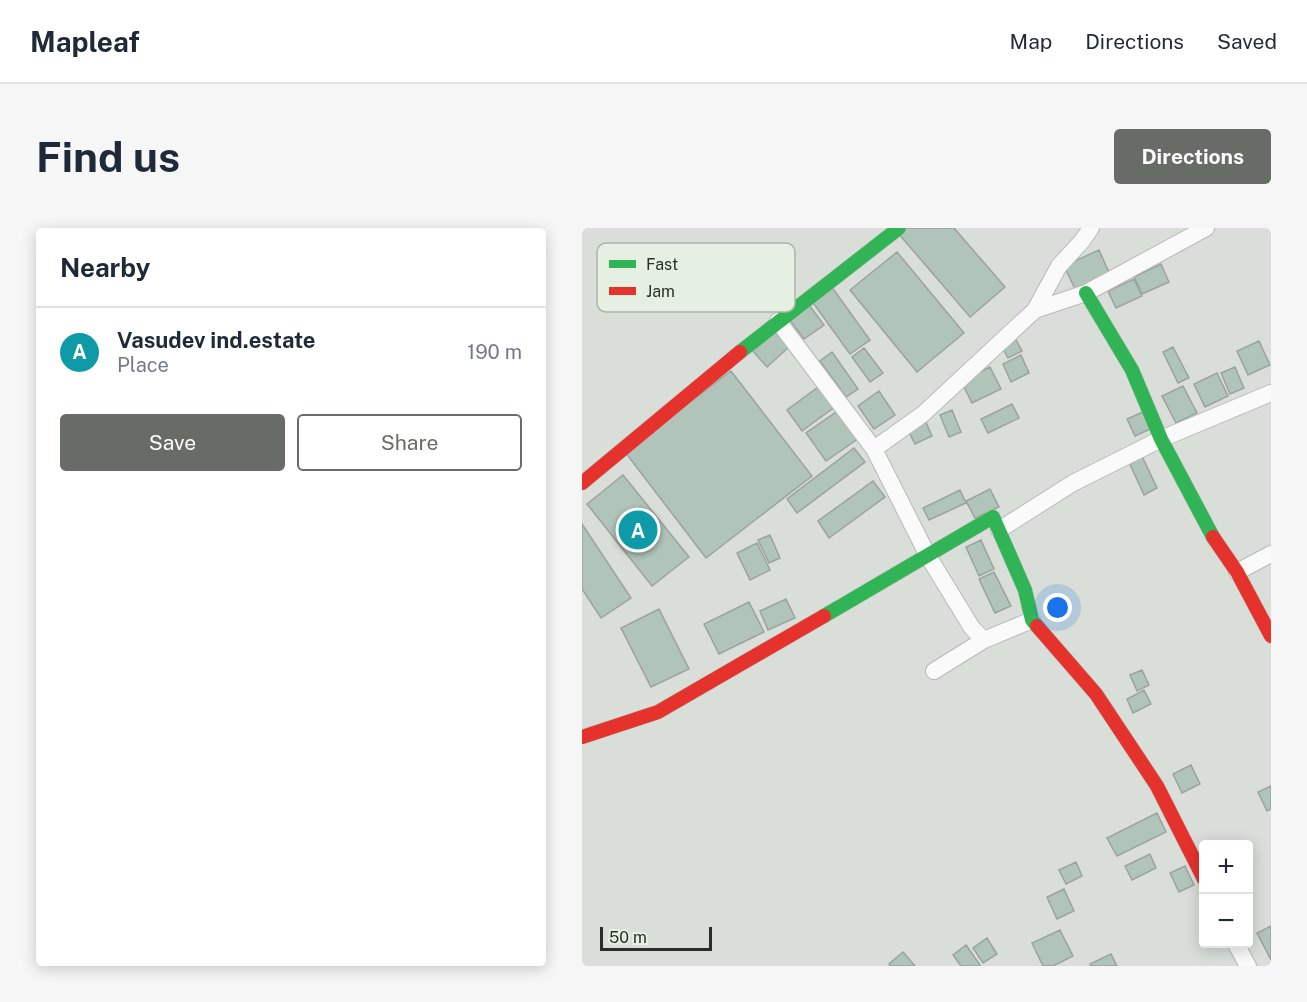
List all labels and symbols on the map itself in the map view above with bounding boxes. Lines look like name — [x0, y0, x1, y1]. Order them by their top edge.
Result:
legend — [597, 243, 795, 312]
text: Fast — [646, 255, 678, 274]
text: Jam — [646, 282, 675, 301]
pin: A — [618, 508, 658, 552]
your location — [1043, 593, 1072, 622]
scale bar — [600, 924, 712, 952]

